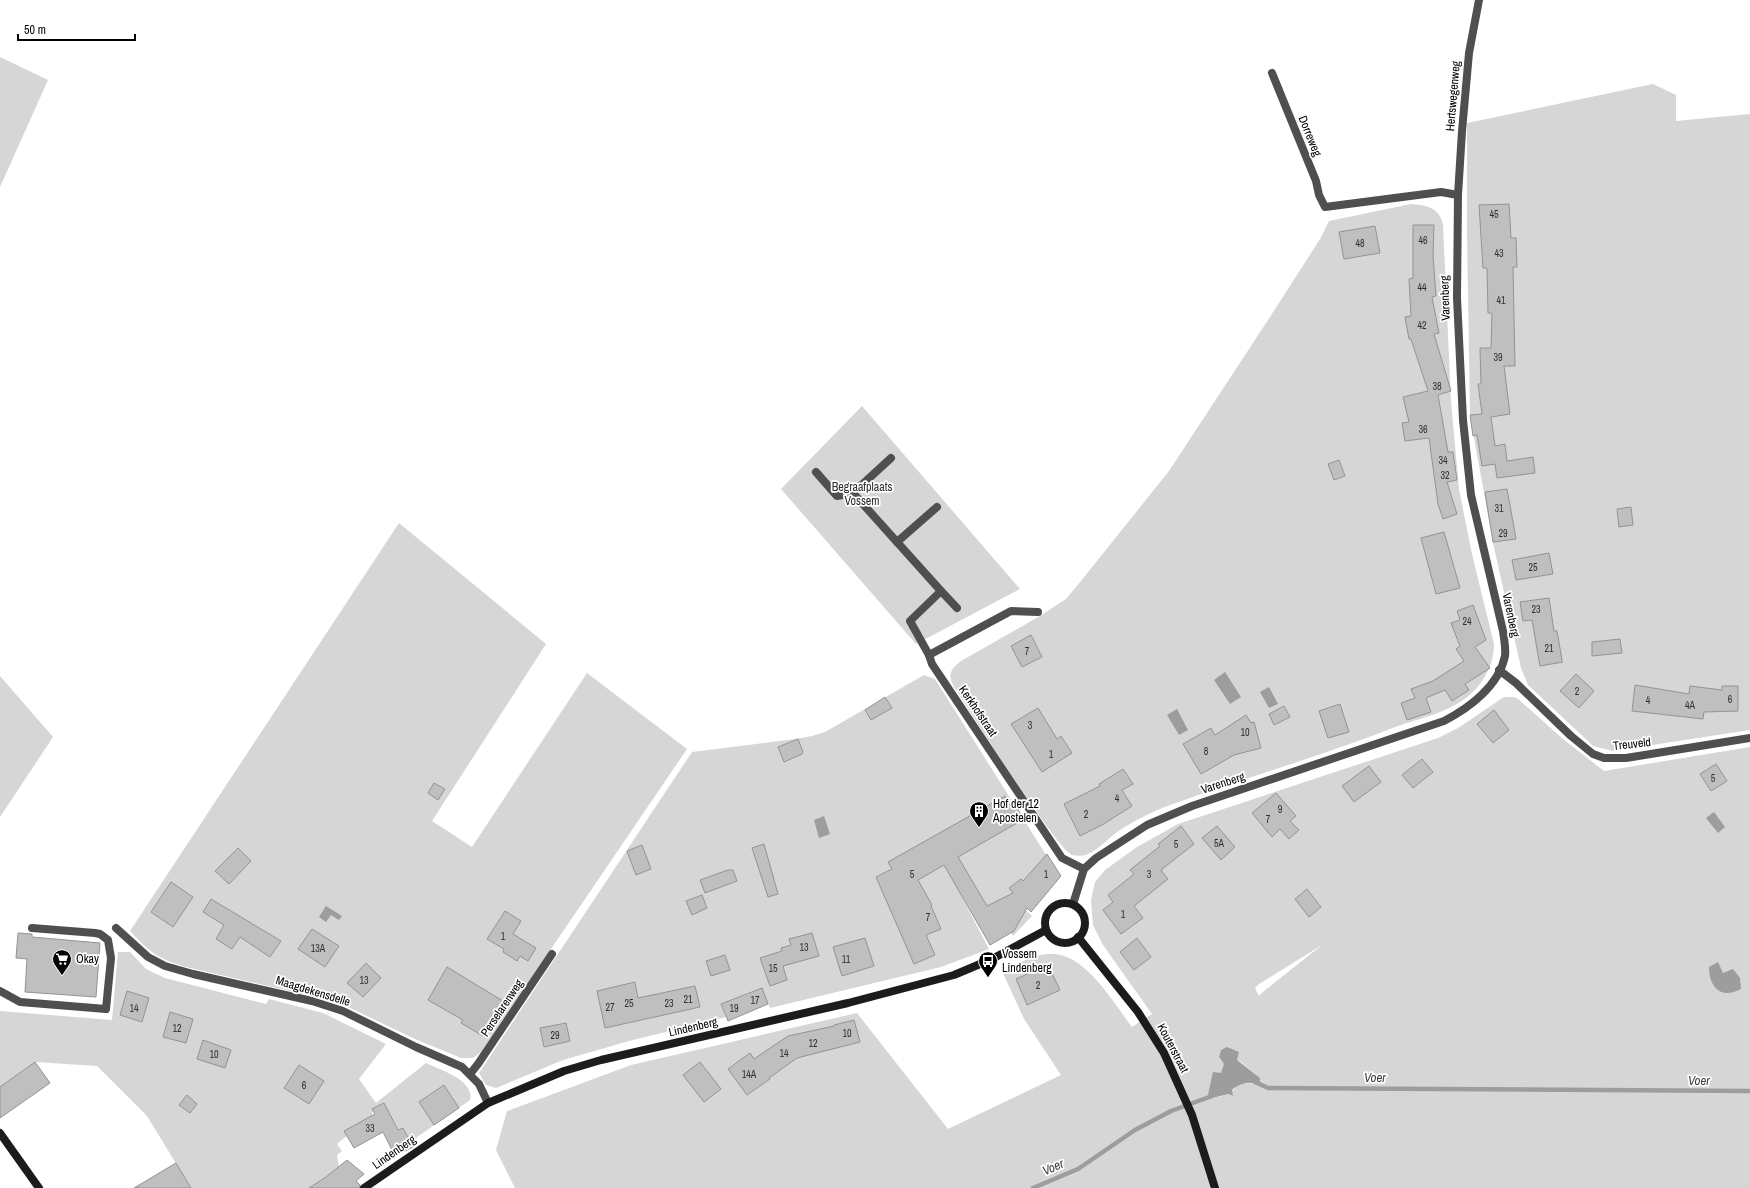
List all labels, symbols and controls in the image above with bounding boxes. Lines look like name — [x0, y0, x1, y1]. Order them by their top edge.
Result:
scale bar — [18, 16, 135, 42]
text: 50 m — [24, 22, 46, 38]
street label: Hertswegenweg — [1442, 60, 1464, 132]
street label: Dorreweg — [1295, 113, 1326, 159]
house number: 45 — [1489, 208, 1499, 221]
house number: 46 — [1418, 234, 1428, 247]
house number: 48 — [1355, 237, 1365, 250]
house number: 43 — [1494, 247, 1504, 260]
street label: Varenberg — [1436, 275, 1454, 321]
house number: 44 — [1417, 281, 1427, 294]
house number: 41 — [1496, 294, 1506, 307]
house number: 42 — [1417, 319, 1427, 332]
house number: 39 — [1493, 351, 1503, 364]
house number: 38 — [1432, 380, 1442, 393]
house number: 36 — [1418, 423, 1428, 436]
house number: 34 — [1438, 454, 1448, 467]
house number: 32 — [1440, 469, 1450, 482]
park label: Begraafplaats Vossem — [832, 479, 892, 509]
house number: 31 — [1494, 502, 1504, 515]
house number: 29 — [1498, 527, 1508, 540]
house number: 25 — [1528, 561, 1538, 574]
street label: Varenberg — [1498, 591, 1524, 639]
house number: 23 — [1531, 603, 1541, 616]
house number: 24 — [1462, 615, 1472, 628]
house number: 21 — [1544, 642, 1554, 655]
house number: 7 — [1025, 645, 1030, 658]
street label: Kerkhofstraat — [955, 682, 1001, 740]
house number: 2 — [1575, 685, 1580, 698]
house number: 6 — [1728, 693, 1733, 706]
house number: 4 — [1646, 694, 1651, 707]
house number: 4A — [1685, 699, 1696, 712]
house number: 3 — [1028, 719, 1033, 732]
house number: 10 — [1240, 726, 1250, 739]
street label: Treuveld — [1612, 734, 1652, 754]
house number: 8 — [1204, 745, 1209, 758]
house number: 1 — [1049, 748, 1054, 761]
street label: Varenberg — [1199, 768, 1247, 798]
house number: 5 — [1711, 772, 1716, 785]
house number: 4 — [1115, 792, 1120, 805]
place label: Hof der 12 Apostelen — [992, 796, 1039, 826]
building icon: Hof der 12 Apostelen — [968, 800, 990, 828]
house number: 9 — [1278, 803, 1283, 816]
house number: 2 — [1084, 808, 1089, 821]
house number: 7 — [1266, 813, 1271, 826]
house number: 5A — [1214, 837, 1225, 850]
house number: 5 — [1174, 838, 1179, 851]
house number: 5 — [910, 868, 915, 881]
house number: 1 — [1044, 868, 1049, 881]
house number: 3 — [1147, 868, 1152, 881]
house number: 1 — [1121, 908, 1126, 921]
house number: 7 — [926, 911, 931, 924]
house number: 1 — [501, 930, 506, 943]
house number: 13 — [799, 941, 809, 954]
house number: 13A — [311, 942, 326, 955]
place label: Vossem Lindenberg — [1002, 946, 1052, 976]
supermarket icon: Okay — [51, 948, 73, 976]
bus stop icon: Vossem Lindenberg — [977, 950, 999, 978]
place label: Okay — [76, 951, 99, 967]
house number: 11 — [842, 953, 851, 966]
house number: 15 — [768, 962, 778, 975]
street label: Maagdekensdelle — [274, 972, 352, 1010]
house number: 13 — [359, 974, 369, 987]
street label: Perselarenweg — [477, 976, 527, 1040]
house number: 2 — [1036, 979, 1041, 992]
house number: 21 — [683, 993, 693, 1006]
house number: 17 — [750, 994, 760, 1007]
house number: 25 — [624, 997, 634, 1010]
house number: 23 — [664, 997, 674, 1010]
house number: 27 — [605, 1001, 615, 1014]
house number: 14 — [129, 1002, 139, 1015]
house number: 19 — [729, 1002, 739, 1015]
street label: Lindenberg — [667, 1013, 720, 1040]
street label: Kouterstraat — [1153, 1021, 1193, 1076]
house number: 12 — [172, 1022, 182, 1035]
house number: 10 — [842, 1027, 852, 1040]
house number: 29 — [550, 1029, 560, 1042]
house number: 12 — [808, 1037, 818, 1050]
house number: 14 — [779, 1047, 789, 1060]
house number: 10 — [209, 1048, 219, 1061]
house number: 14A — [742, 1068, 757, 1081]
water label: Voer — [1364, 1069, 1386, 1086]
water label: Voer — [1688, 1072, 1710, 1089]
house number: 6 — [302, 1079, 307, 1092]
house number: 33 — [365, 1122, 375, 1135]
street label: Lindenberg — [369, 1131, 419, 1173]
water label: Voer — [1040, 1155, 1067, 1179]

